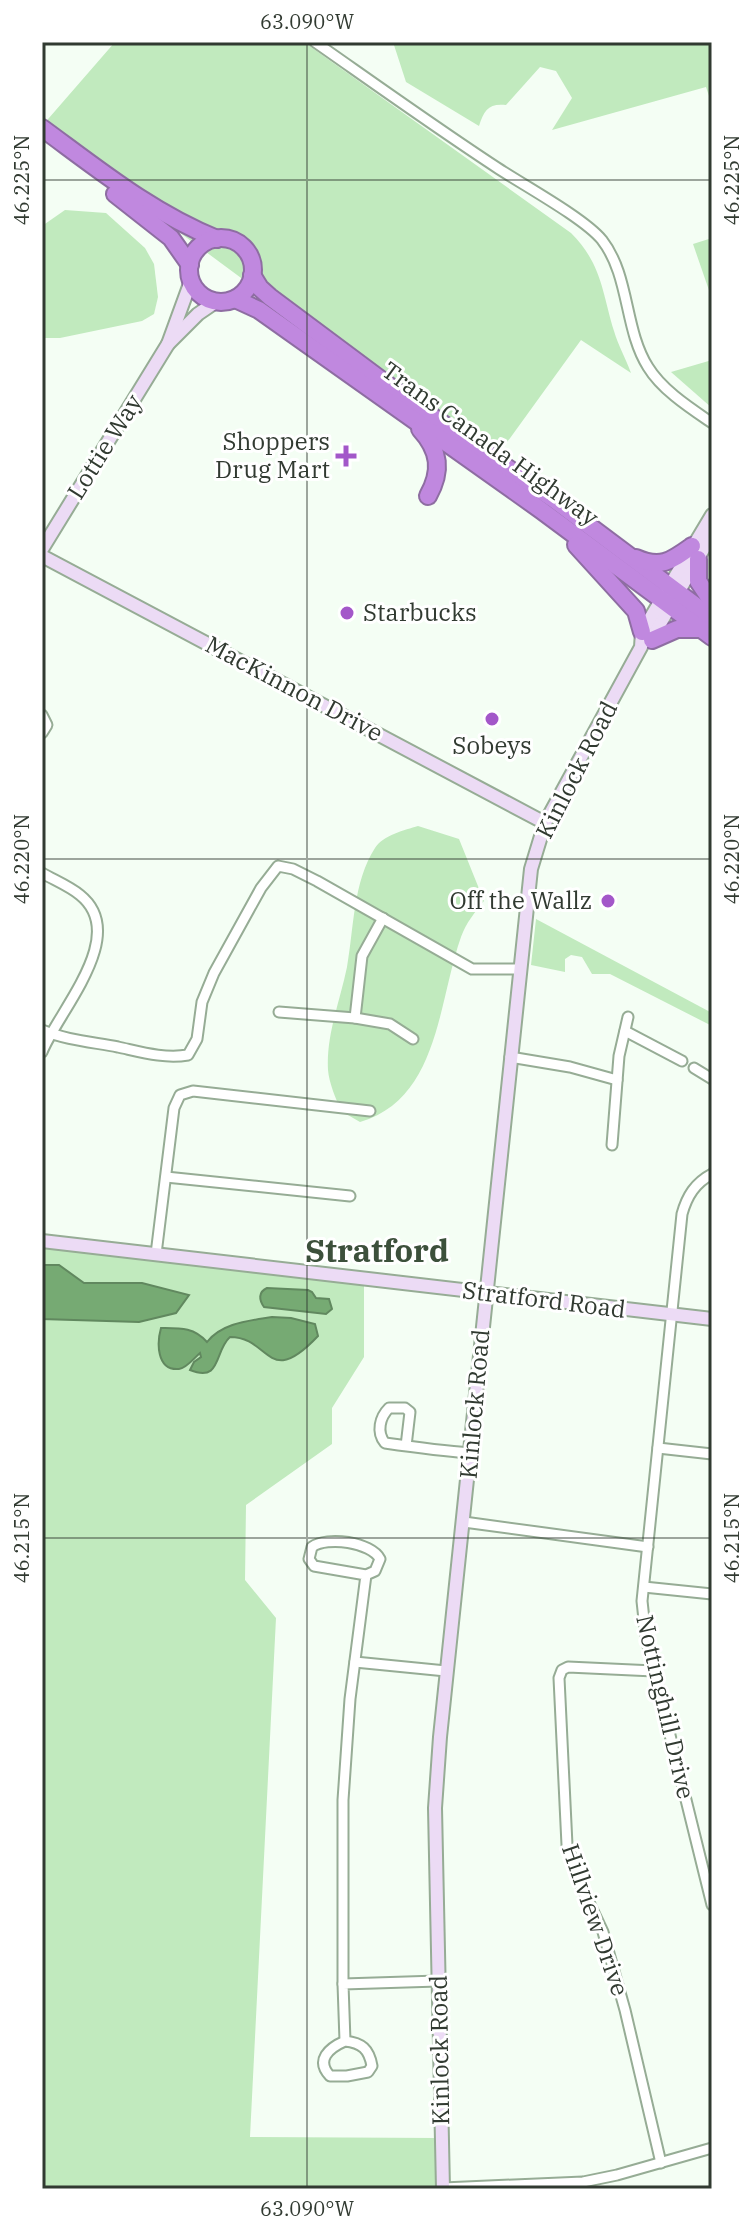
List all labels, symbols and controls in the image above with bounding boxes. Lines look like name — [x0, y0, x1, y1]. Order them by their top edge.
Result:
text: 63.090°W — [260, 8, 354, 35]
text: 46.225°N — [8, 135, 35, 225]
text: 46.225°N — [718, 135, 745, 225]
street label: Trans Canada Highway — [376, 354, 605, 533]
street label: Lottie Way — [59, 388, 149, 505]
place label: Shoppers Drug Mart — [215, 425, 330, 485]
marker: Shoppers Drug Mart — [337, 447, 355, 465]
place label: Starbucks — [363, 596, 477, 628]
marker: Starbucks — [338, 604, 356, 622]
street label: MacKinnon Drive — [200, 628, 389, 748]
street label: Kinlock Road — [528, 695, 624, 844]
marker: Sobeys — [483, 710, 501, 728]
place label: Sobeys — [452, 729, 532, 761]
text: 46.220°N — [8, 814, 35, 904]
text: 46.220°N — [718, 814, 745, 904]
place label: Off the Wallz — [449, 884, 592, 916]
marker: Off the Wallz — [599, 892, 617, 910]
district label: Stratford — [305, 1229, 449, 1271]
street label: Stratford Road — [461, 1273, 628, 1325]
street label: Kinlock Road — [452, 1328, 496, 1480]
text: 46.215°N — [8, 1493, 35, 1583]
text: 46.215°N — [718, 1493, 745, 1583]
street label: Nottinghill Drive — [629, 1612, 703, 1802]
street label: Hillview Drive — [555, 1839, 637, 2000]
street label: Kinlock Road — [422, 1975, 456, 2125]
text: 63.090°W — [260, 2195, 354, 2222]

